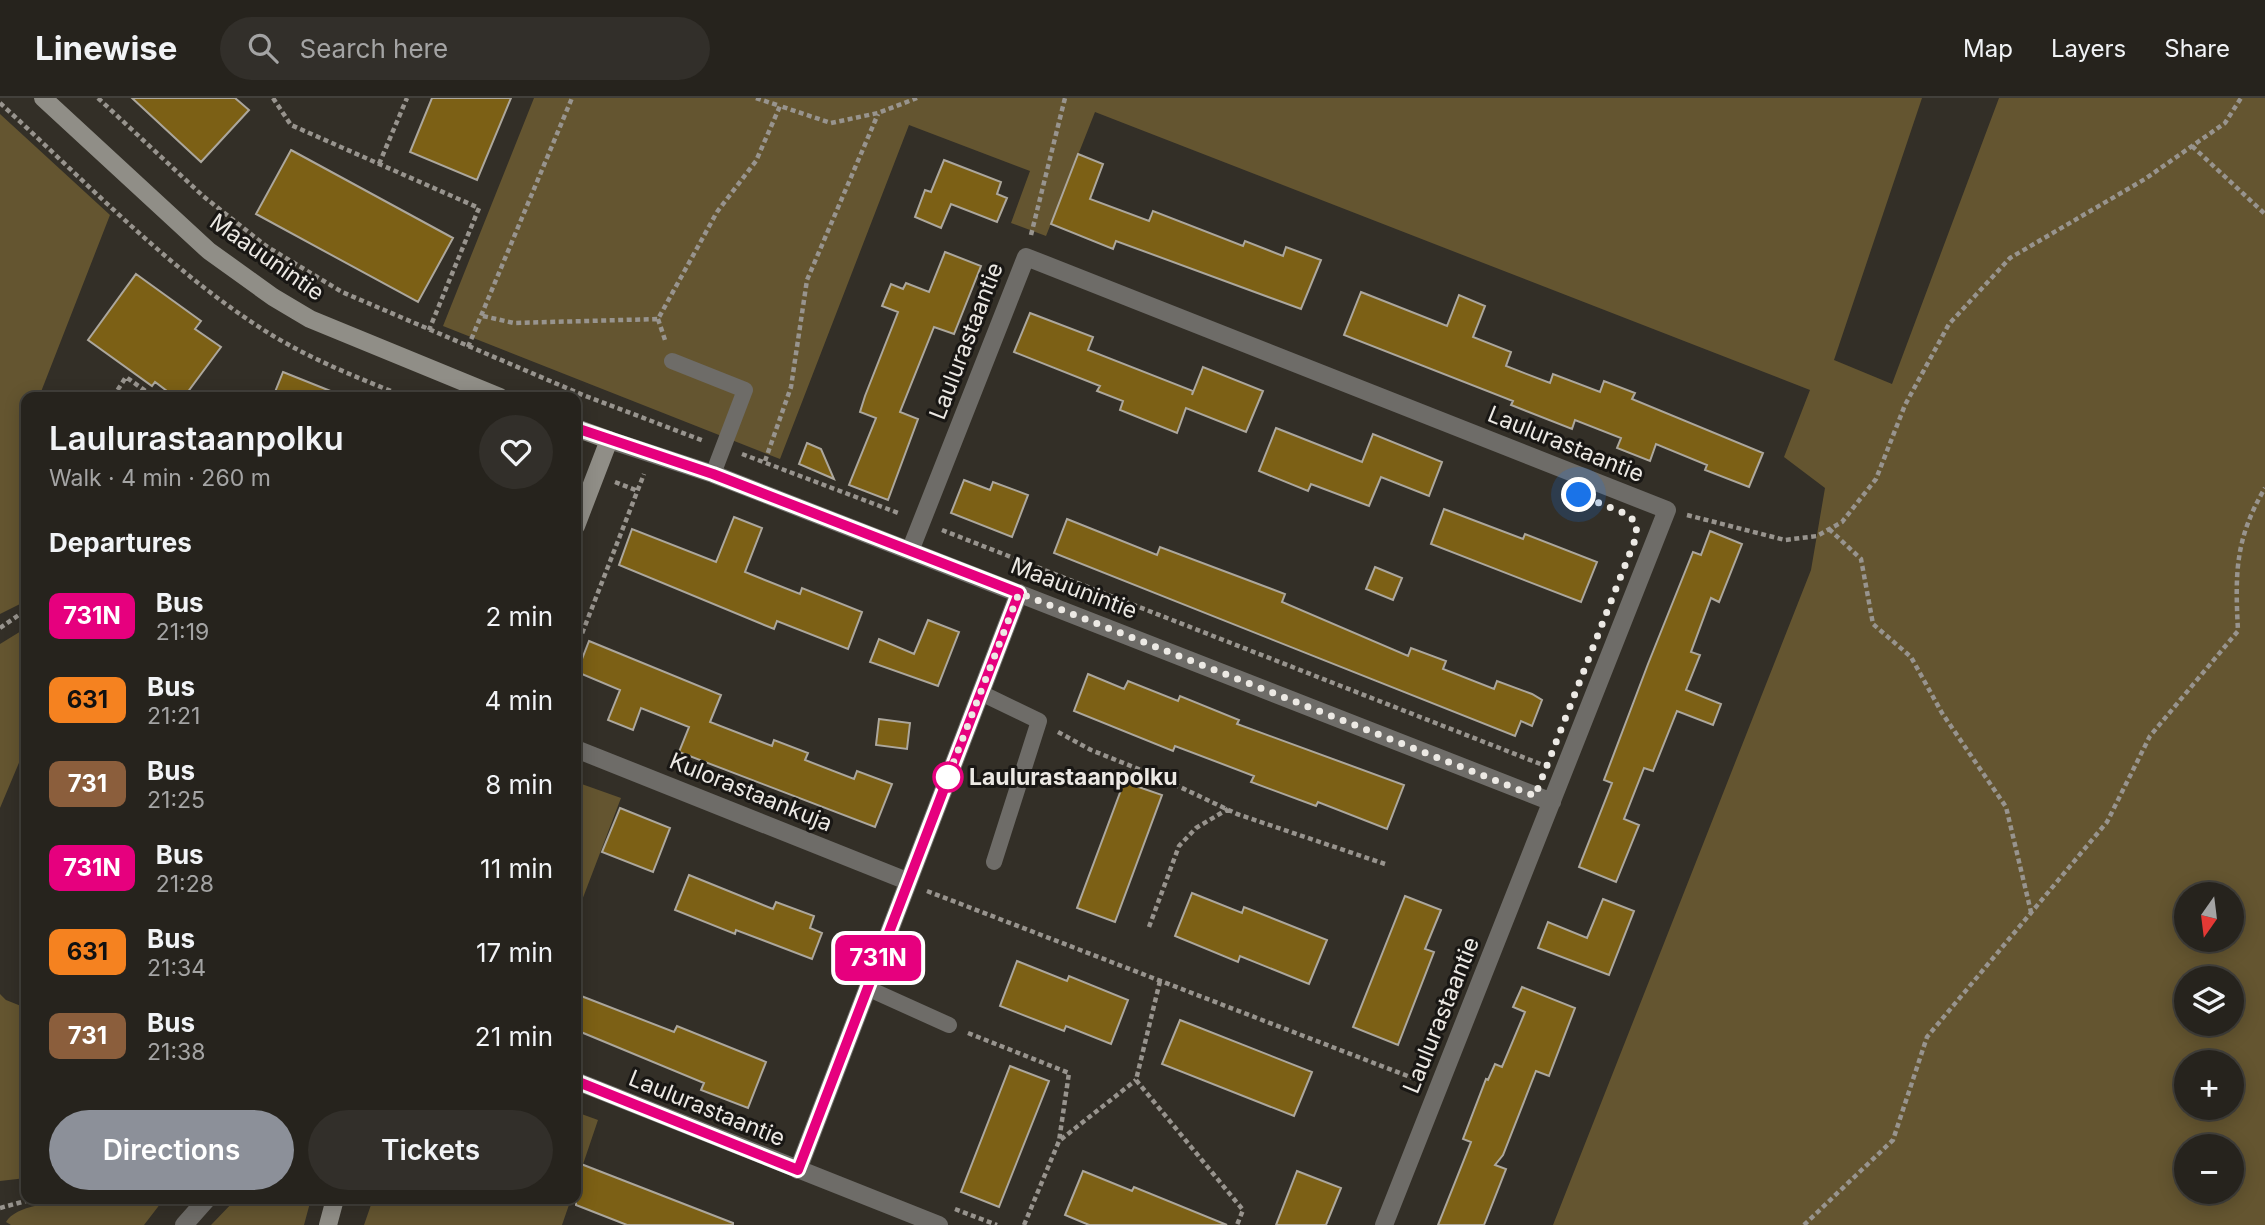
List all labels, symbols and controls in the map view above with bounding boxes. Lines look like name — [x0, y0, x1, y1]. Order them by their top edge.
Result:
search box — [220, 17, 710, 80]
text: Linewise — [35, 28, 178, 68]
icon: search — [244, 29, 282, 67]
text: Search here — [300, 33, 448, 64]
text: Map — [1963, 34, 2013, 63]
text: Layers — [2051, 34, 2126, 63]
text: Share — [2164, 34, 2230, 63]
street label: Maauunintie — [204, 207, 330, 307]
street label: Laulurastaantie — [923, 259, 1009, 423]
street label: Laulurastaantie — [1484, 400, 1648, 488]
button: heart — [479, 415, 553, 489]
text: Laulurastaanpolku — [49, 418, 344, 458]
text: Walk · 4 min · 260 m — [49, 464, 271, 492]
your location — [1561, 477, 1596, 512]
text: Departures — [49, 527, 192, 558]
street label: Maauunintie — [1007, 551, 1141, 625]
text: Bus — [156, 587, 204, 618]
text: 731N — [63, 601, 121, 630]
text: 2 min — [485, 601, 553, 632]
text: 21:19 — [156, 618, 209, 646]
text: Bus — [147, 671, 195, 702]
text: 631 — [67, 685, 108, 714]
text: 4 min — [484, 685, 553, 716]
text: 21:21 — [147, 702, 200, 730]
street label: Kulorastaankuja — [665, 747, 837, 837]
text: Bus — [147, 755, 195, 786]
marker: Laulurastaanpolku — [933, 762, 963, 792]
place label: Laulurastaanpolku — [969, 763, 1178, 791]
text: 731 — [68, 769, 107, 798]
text: 8 min — [485, 769, 553, 800]
text: 21:25 — [147, 786, 205, 814]
text: Bus — [156, 839, 204, 870]
text: 731N — [63, 853, 121, 882]
text: 11 min — [480, 853, 553, 884]
text: 21:28 — [156, 870, 214, 898]
north arrow — [2174, 882, 2244, 952]
map controls — [2174, 882, 2244, 1204]
text: Bus — [147, 923, 195, 954]
street label: Laulurastaantie — [1397, 933, 1485, 1097]
line badge: 731N — [829, 935, 927, 981]
text: 631 — [67, 937, 108, 966]
text: 17 min — [476, 937, 553, 968]
text: 731N — [849, 943, 907, 972]
text: 21:34 — [147, 954, 206, 982]
button: layers — [2174, 966, 2244, 1036]
text: Bus — [147, 1007, 195, 1038]
text: 731 — [68, 1021, 107, 1050]
text: 21 min — [475, 1021, 553, 1052]
text: 21:38 — [147, 1038, 205, 1066]
button: + — [2174, 1050, 2244, 1120]
street label: Laulurastaantie — [625, 1064, 789, 1152]
button: Directions — [49, 1110, 294, 1190]
button: Tickets — [308, 1110, 553, 1190]
button: − — [2174, 1134, 2244, 1204]

